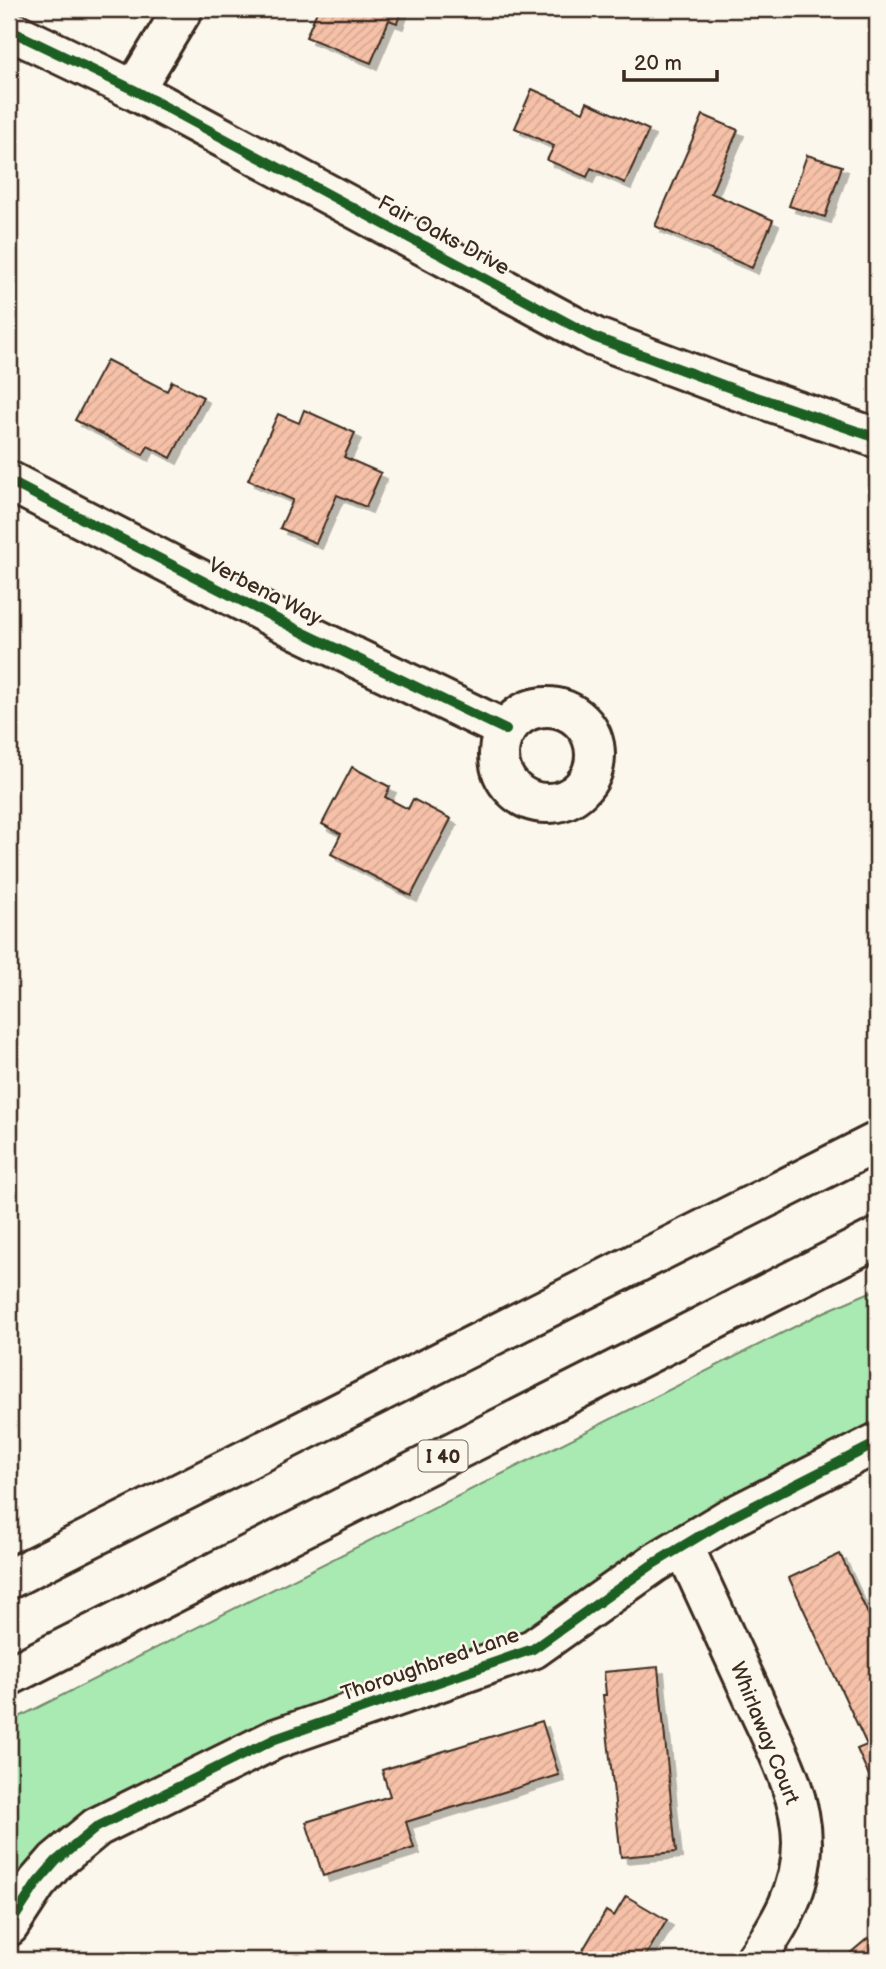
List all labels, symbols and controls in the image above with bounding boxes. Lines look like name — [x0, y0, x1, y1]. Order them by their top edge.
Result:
scale bar — [624, 38, 716, 82]
text: 20 m — [634, 51, 682, 76]
street label: Fair Oaks Drive — [374, 190, 514, 281]
street label: Verbena Way — [204, 552, 326, 631]
road number: I 40 — [418, 1440, 467, 1472]
street label: Thoroughbred Lane — [338, 1622, 523, 1707]
street label: Whirlaway Court — [725, 1658, 805, 1808]

